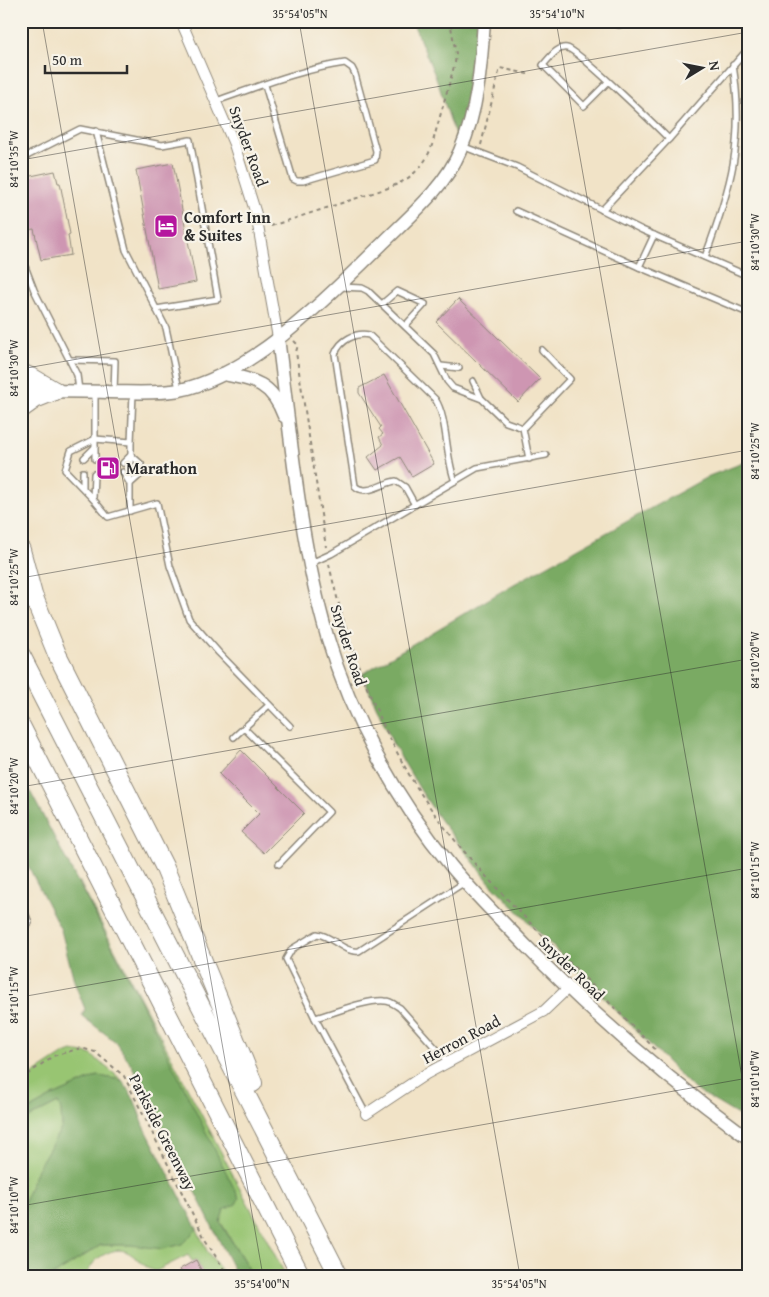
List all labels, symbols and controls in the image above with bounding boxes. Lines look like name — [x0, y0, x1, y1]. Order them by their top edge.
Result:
text: 35°54'05"N — [272, 5, 328, 22]
text: 35°54'10"N — [529, 5, 585, 22]
scale bar — [45, 42, 128, 74]
north arrow — [676, 42, 726, 92]
text: 50 m — [52, 49, 83, 70]
text: N — [704, 59, 726, 73]
street label: Snyder Road — [223, 102, 275, 190]
text: 84°10'35"W — [5, 129, 22, 188]
place label: Comfort Inn & Suites — [184, 205, 271, 247]
text: 84°10'30"W — [746, 212, 763, 271]
hotel icon: Comfort Inn & Suites — [153, 213, 179, 239]
text: 84°10'30"W — [5, 338, 22, 397]
text: 84°10'25"W — [746, 421, 763, 480]
fuel station icon: Marathon — [95, 455, 121, 481]
place label: Marathon — [126, 456, 197, 480]
text: 84°10'25"W — [5, 547, 22, 606]
street label: Snyder Road — [325, 601, 374, 689]
text: 84°10'20"W — [746, 630, 763, 689]
text: 84°10'20"W — [5, 756, 22, 815]
text: 84°10'15"W — [746, 840, 763, 899]
street label: Snyder Road — [533, 930, 611, 1006]
text: 84°10'15"W — [5, 965, 22, 1024]
street label: Herron Road — [418, 1008, 505, 1070]
text: 84°10'10"W — [746, 1049, 763, 1108]
street label: Parkside Greenway — [123, 1070, 203, 1194]
text: 84°10'10"W — [5, 1175, 22, 1234]
text: 35°54'00"N — [234, 1275, 290, 1292]
text: 35°54'05"N — [491, 1275, 547, 1292]

